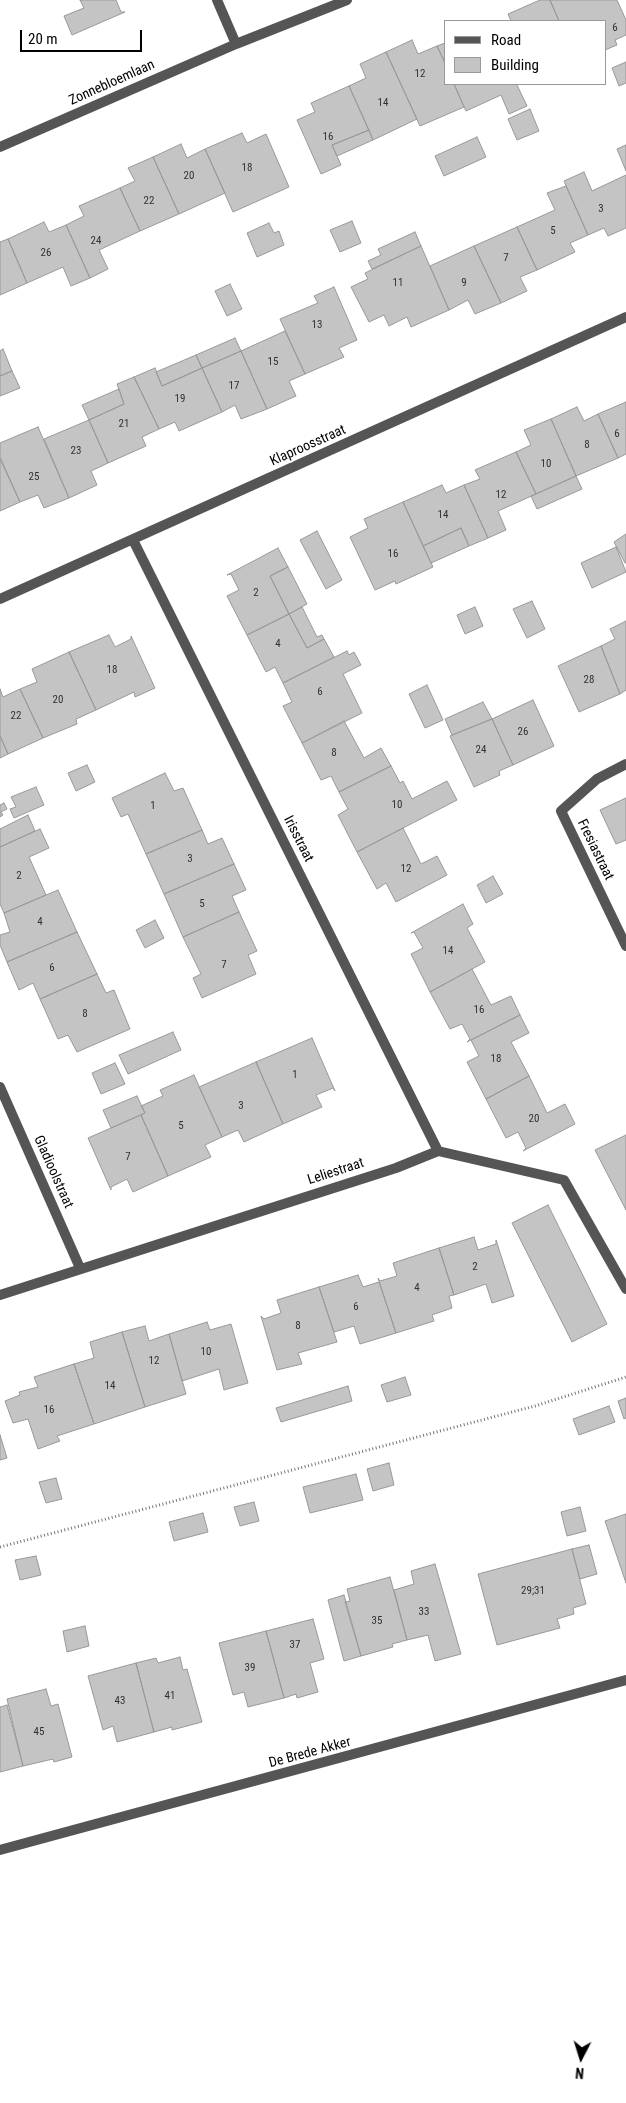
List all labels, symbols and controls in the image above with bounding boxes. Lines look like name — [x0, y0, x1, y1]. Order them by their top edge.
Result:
scale bar — [22, 20, 145, 52]
legend — [444, 20, 606, 85]
house number: 6 — [612, 21, 618, 35]
text: 20 m — [28, 30, 58, 48]
text: Road — [491, 31, 521, 49]
text: Building — [491, 56, 539, 74]
street label: Zonnebloemlaan — [67, 57, 157, 109]
house number: 12 — [415, 67, 425, 81]
house number: 14 — [378, 96, 388, 110]
house number: 16 — [323, 130, 333, 144]
house number: 18 — [242, 161, 252, 175]
house number: 20 — [184, 169, 194, 183]
house number: 22 — [144, 194, 154, 208]
house number: 3 — [598, 202, 604, 216]
house number: 5 — [550, 224, 556, 238]
house number: 24 — [91, 234, 101, 248]
house number: 26 — [41, 246, 51, 260]
house number: 7 — [503, 251, 509, 265]
house number: 11 — [393, 276, 403, 290]
house number: 9 — [461, 276, 467, 290]
house number: 13 — [312, 318, 322, 332]
house number: 15 — [268, 355, 278, 369]
house number: 17 — [229, 379, 239, 393]
house number: 19 — [175, 392, 185, 406]
house number: 21 — [119, 417, 129, 431]
street label: Klaproosstraat — [268, 422, 348, 470]
house number: 6 — [614, 427, 620, 441]
house number: 8 — [584, 438, 590, 452]
house number: 23 — [71, 444, 81, 458]
house number: 10 — [541, 457, 551, 471]
house number: 25 — [29, 470, 39, 484]
house number: 12 — [496, 488, 506, 502]
house number: 14 — [438, 508, 448, 522]
house number: 16 — [388, 547, 398, 561]
house number: 2 — [253, 586, 259, 600]
house number: 4 — [275, 637, 281, 651]
house number: 18 — [107, 663, 117, 677]
house number: 28 — [584, 673, 594, 687]
house number: 6 — [317, 685, 323, 699]
house number: 20 — [53, 693, 63, 707]
house number: 22 — [11, 709, 21, 723]
house number: 26 — [518, 725, 528, 739]
house number: 24 — [476, 743, 486, 757]
house number: 8 — [331, 746, 337, 760]
house number: 10 — [392, 798, 402, 812]
house number: 1 — [150, 799, 156, 813]
street label: Irisstraat — [279, 813, 317, 865]
street label: Fresiastraat — [573, 817, 617, 883]
house number: 3 — [187, 852, 193, 866]
house number: 12 — [401, 862, 411, 876]
house number: 2 — [16, 869, 22, 883]
house number: 5 — [199, 897, 205, 911]
house number: 4 — [37, 915, 43, 929]
house number: 14 — [443, 944, 453, 958]
house number: 7 — [221, 958, 227, 972]
house number: 6 — [49, 961, 55, 975]
house number: 16 — [474, 1003, 484, 1017]
house number: 8 — [82, 1007, 88, 1021]
house number: 18 — [491, 1052, 501, 1066]
house number: 1 — [292, 1068, 298, 1082]
house number: 3 — [238, 1099, 244, 1113]
house number: 20 — [529, 1112, 539, 1126]
house number: 5 — [178, 1119, 184, 1133]
street label: Gladioolstraat — [30, 1133, 76, 1211]
house number: 7 — [125, 1150, 131, 1164]
street label: Leliestraat — [306, 1155, 366, 1189]
house number: 2 — [472, 1260, 478, 1274]
house number: 4 — [414, 1281, 420, 1295]
house number: 6 — [353, 1300, 359, 1314]
house number: 8 — [295, 1319, 301, 1333]
house number: 10 — [201, 1345, 211, 1359]
house number: 12 — [149, 1354, 159, 1368]
house number: 14 — [105, 1379, 115, 1393]
house number: 16 — [44, 1403, 54, 1417]
house number: 29;31 — [521, 1584, 545, 1598]
house number: 33 — [419, 1605, 429, 1619]
house number: 35 — [372, 1614, 382, 1628]
house number: 37 — [290, 1638, 300, 1652]
house number: 39 — [245, 1661, 255, 1675]
house number: 41 — [165, 1689, 175, 1703]
house number: 43 — [115, 1694, 125, 1708]
house number: 45 — [34, 1725, 44, 1739]
street label: De Brede Akker — [267, 1734, 353, 1772]
north arrow — [556, 2033, 606, 2083]
text: N — [575, 2065, 585, 2081]

